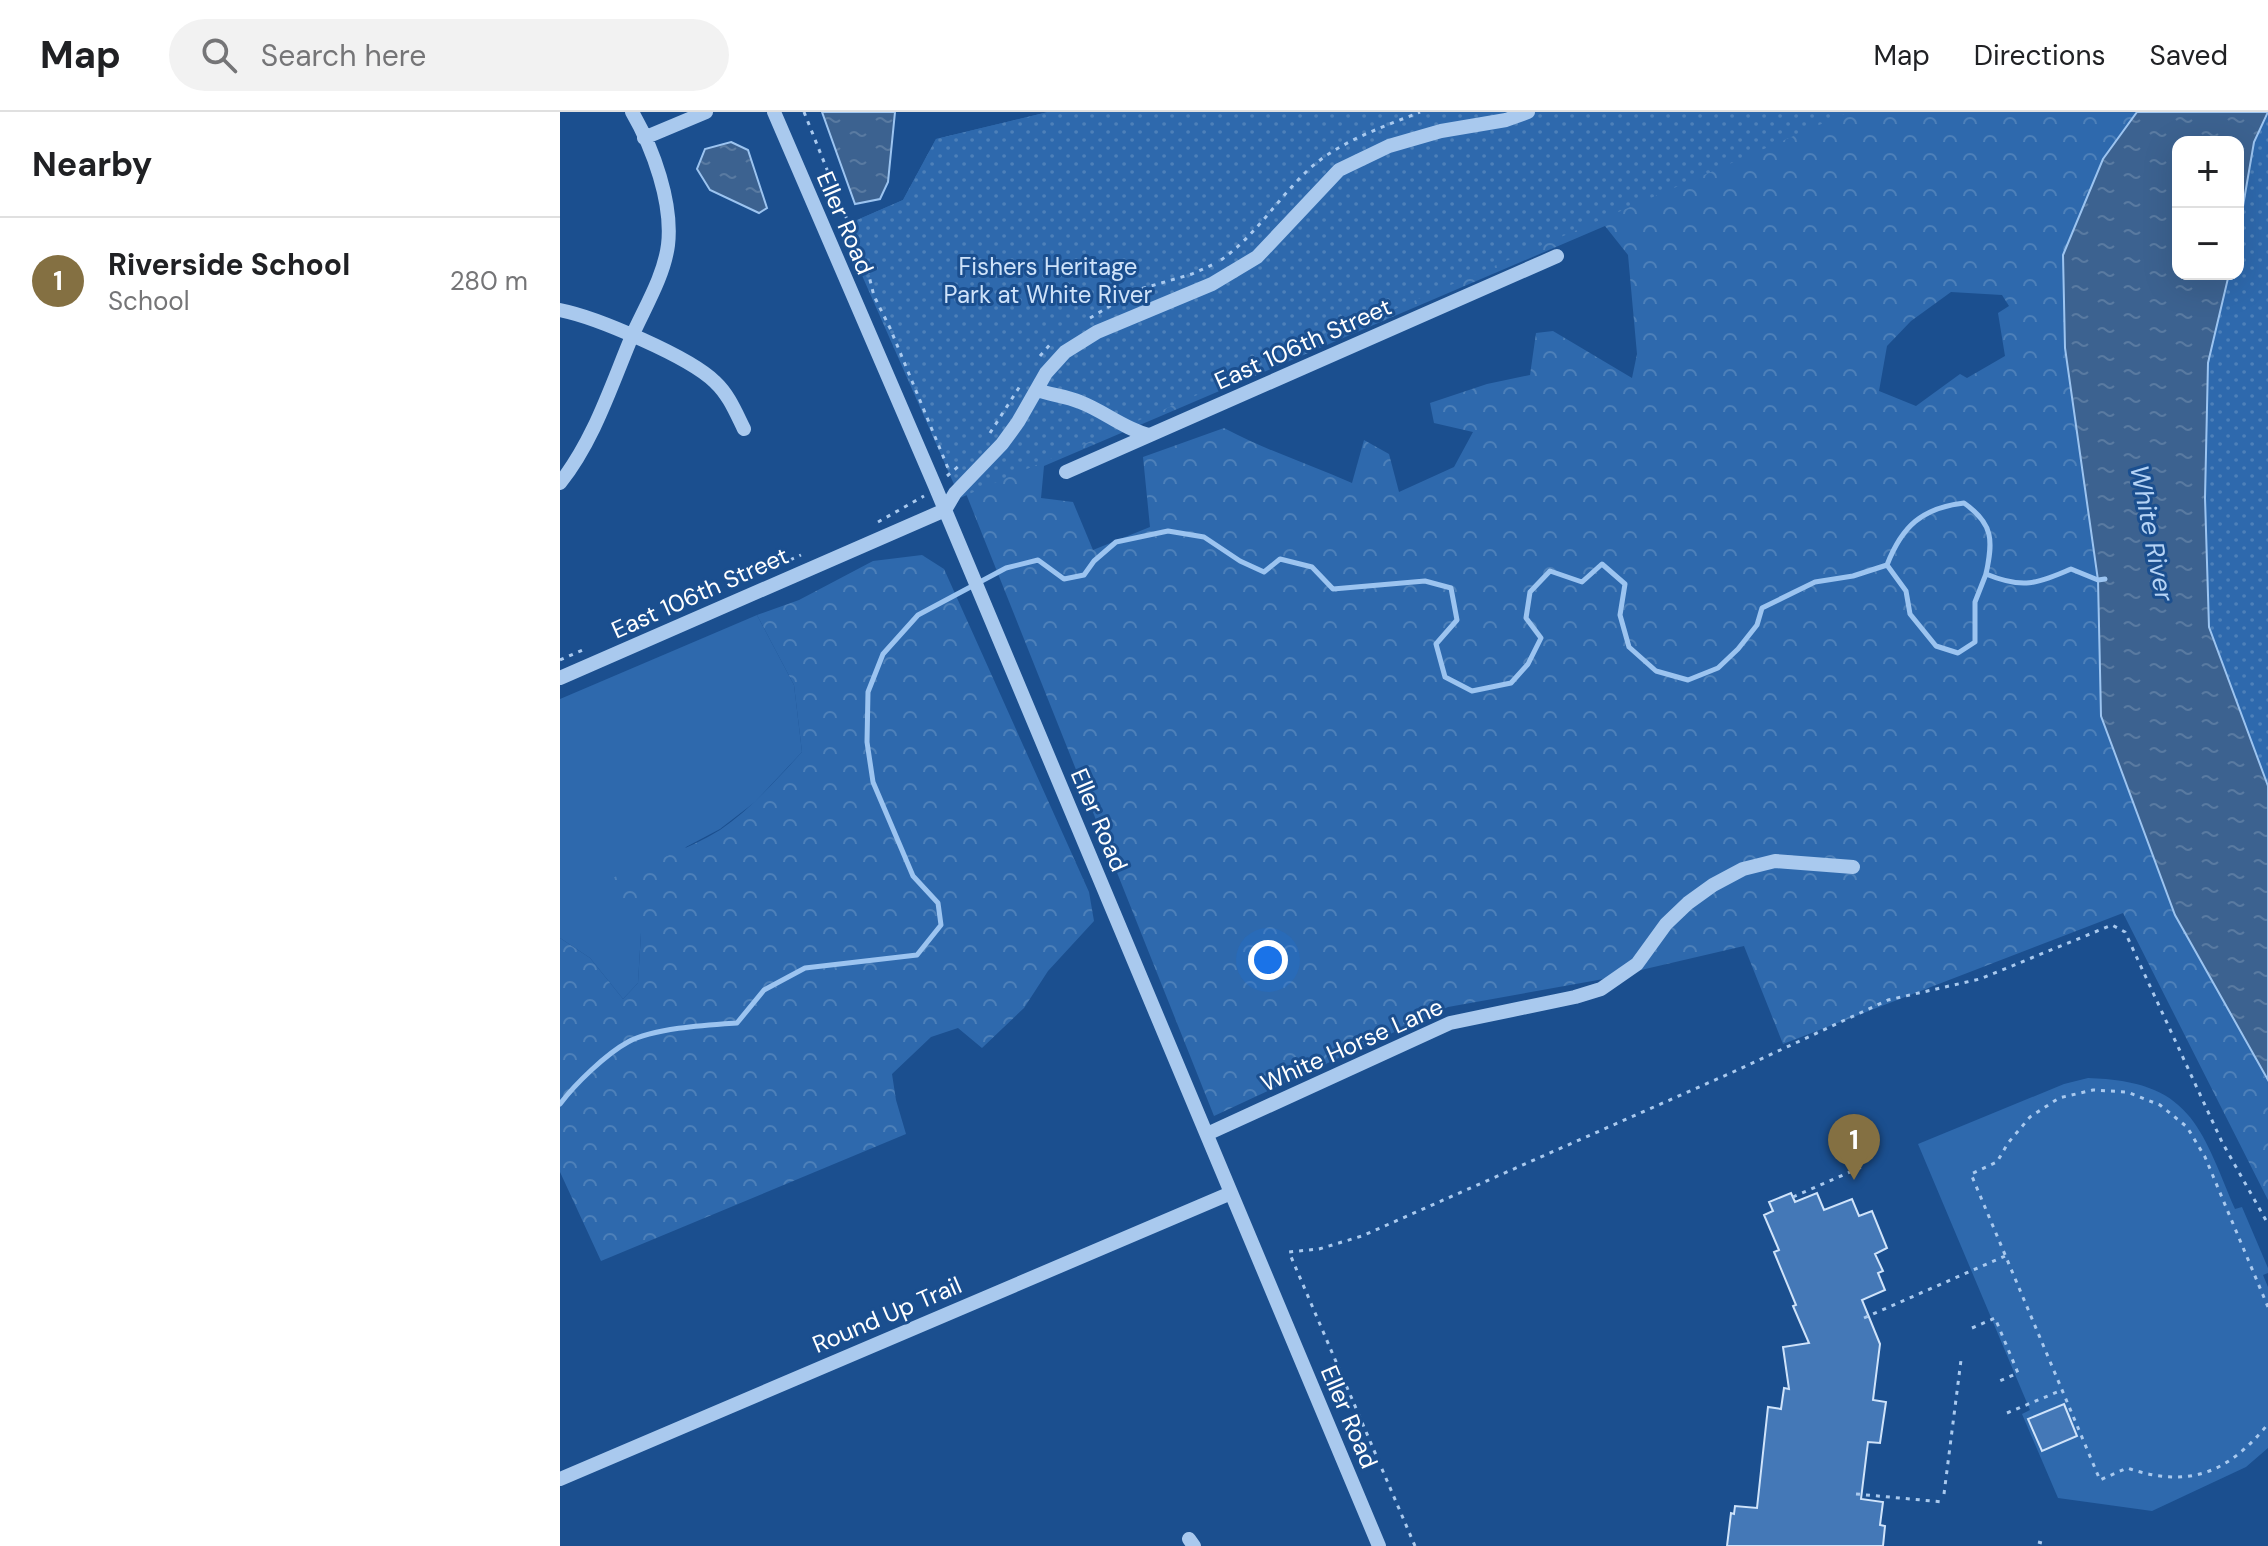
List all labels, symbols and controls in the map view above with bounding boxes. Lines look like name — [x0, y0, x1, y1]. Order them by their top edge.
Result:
search box — [169, 19, 729, 91]
text: Map — [40, 30, 121, 80]
icon: search — [197, 33, 241, 77]
text: Search here — [261, 36, 426, 75]
text: Map — [1873, 37, 1930, 74]
text: Directions — [1974, 37, 2106, 74]
text: Saved — [2150, 37, 2228, 74]
map controls — [2172, 136, 2244, 280]
button: + — [2172, 136, 2244, 208]
text: Nearby — [32, 142, 152, 187]
street label: Eller Road — [810, 167, 881, 279]
button: − — [2172, 208, 2244, 280]
text: Riverside School — [108, 245, 350, 284]
park label: Fishers Heritage Park at White River — [944, 251, 1152, 310]
text: 1 — [53, 264, 63, 298]
text: 280 m — [450, 264, 528, 298]
text: School — [108, 284, 190, 318]
street label: East 106th Street — [1209, 291, 1396, 396]
water label: White River — [2122, 462, 2182, 605]
street label: East 106th Street — [606, 540, 793, 645]
street label: Eller Road — [1064, 764, 1135, 876]
your location — [1248, 940, 1288, 980]
street label: White Horse Lane — [1256, 990, 1448, 1099]
pin: 1 — [1828, 1114, 1880, 1180]
street label: Round Up Trail — [808, 1269, 966, 1360]
street label: Eller Road — [1314, 1361, 1385, 1473]

